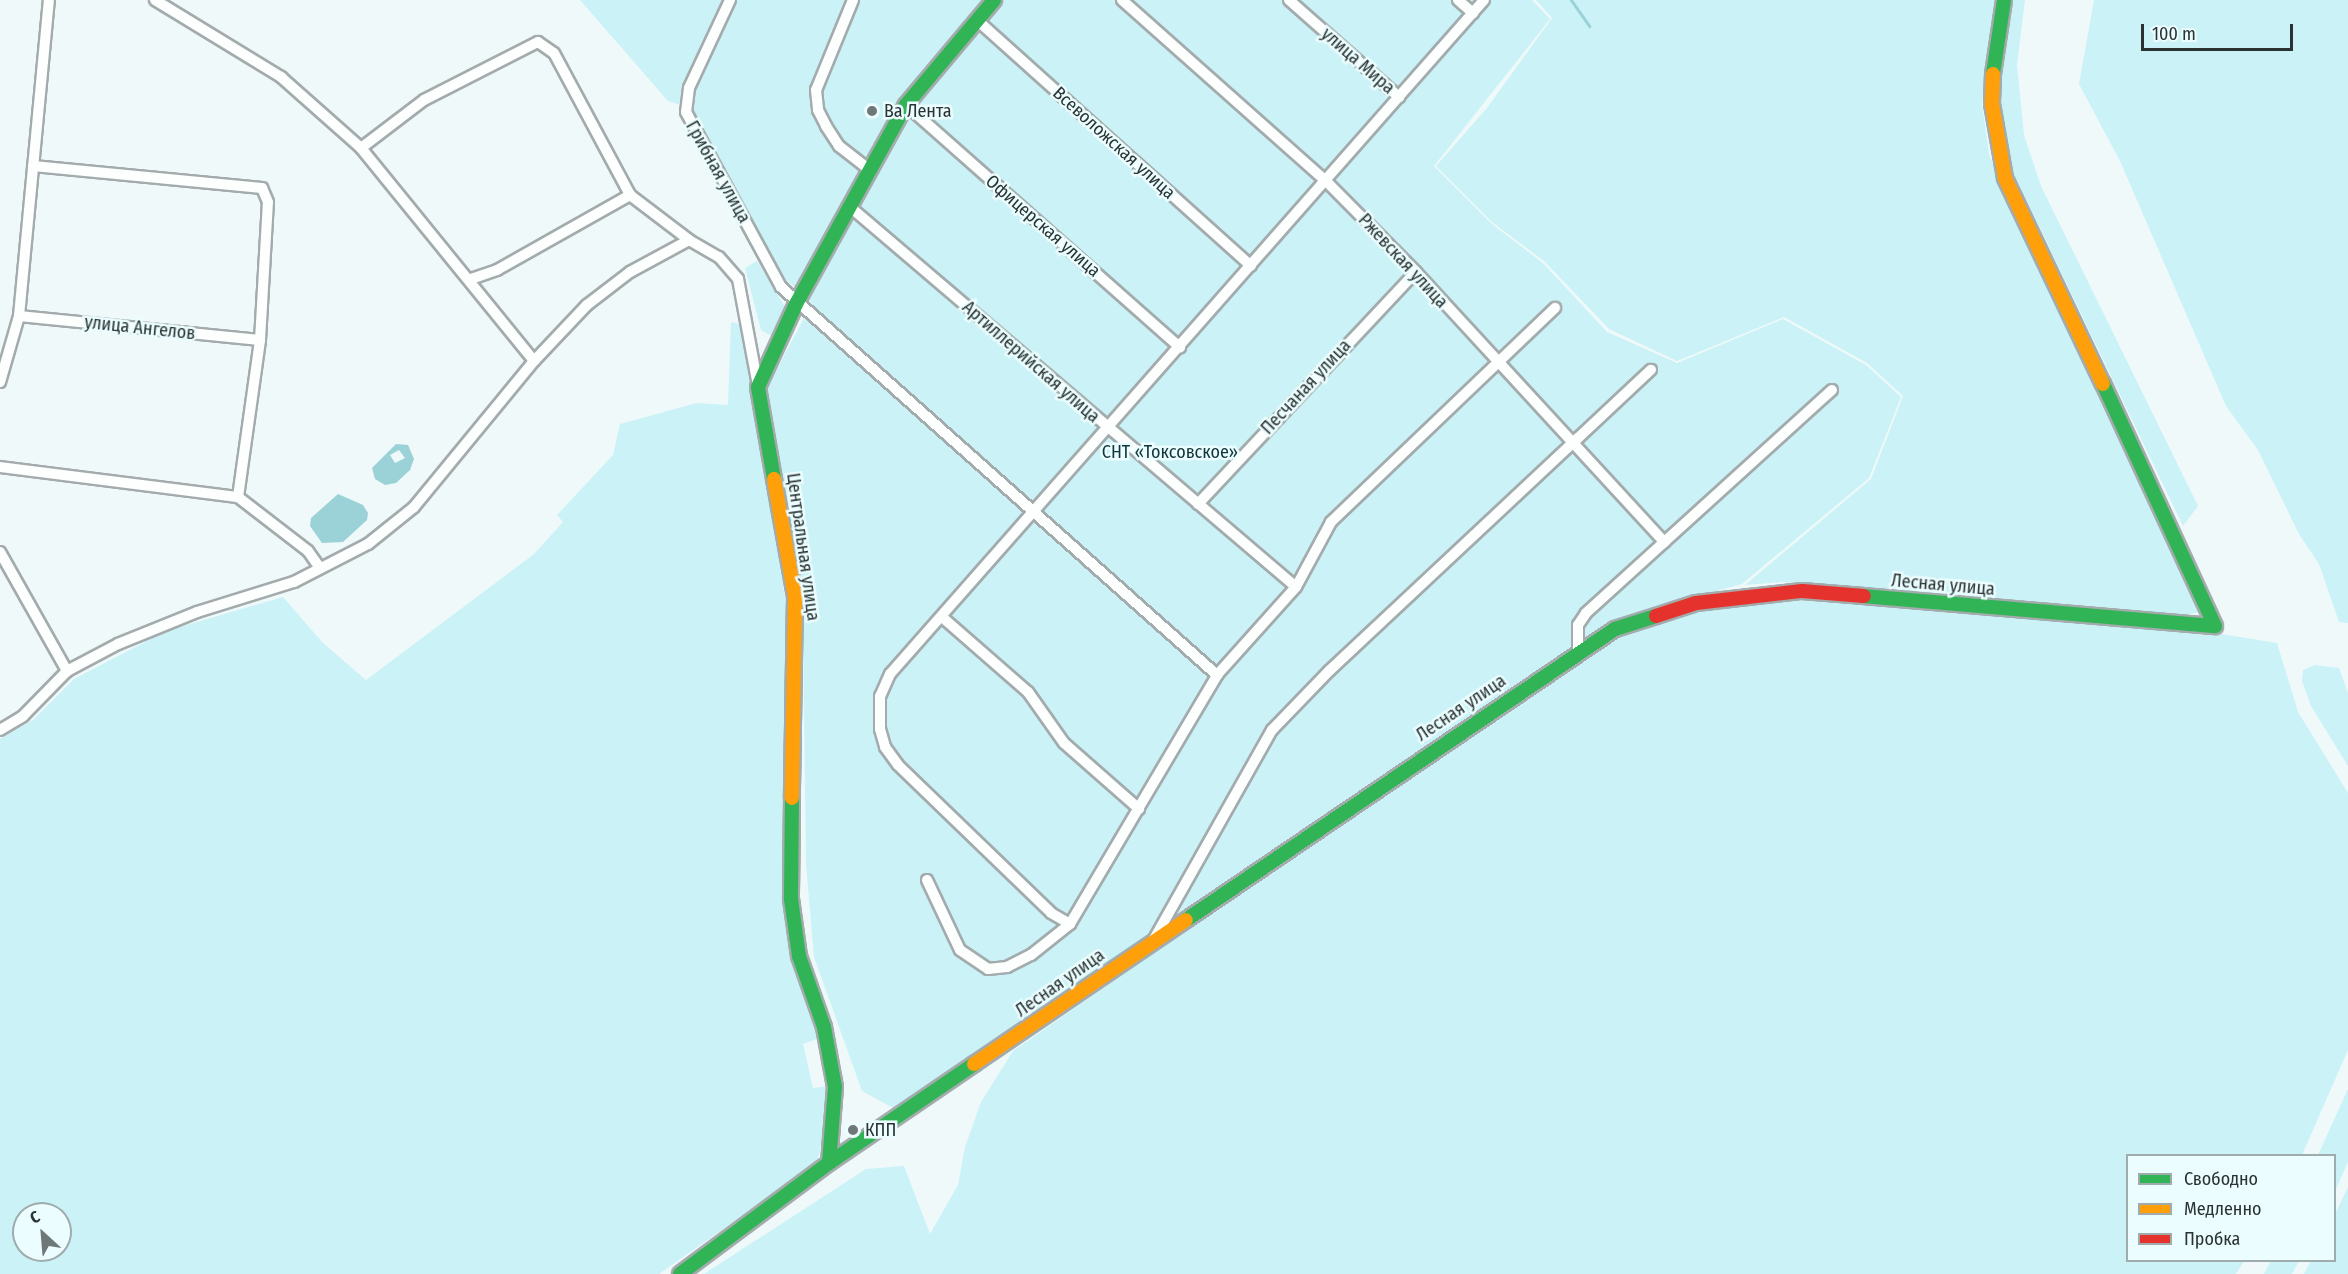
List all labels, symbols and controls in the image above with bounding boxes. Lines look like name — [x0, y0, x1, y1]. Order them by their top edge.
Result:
scale bar — [2144, 12, 2296, 50]
street label: улица Мира — [1317, 23, 1399, 99]
text: 100 m — [2152, 23, 2196, 45]
street label: Всеволожская улица — [1048, 82, 1180, 204]
place label: Ва Лента — [884, 100, 951, 122]
marker: Ва Лента — [865, 104, 879, 118]
street label: Грибная улица — [681, 117, 755, 227]
street label: Офицерская улица — [981, 170, 1105, 282]
street label: Ржевская улица — [1354, 209, 1452, 313]
street label: Артиллерийская улица — [958, 296, 1104, 428]
street label: улица Ангелов — [83, 311, 197, 345]
street label: Песчаная улица — [1257, 335, 1355, 439]
park label: СНТ «Токсовское» — [1102, 441, 1238, 463]
street label: Центральная улица — [782, 472, 824, 622]
street label: Лесная улица — [1890, 570, 1996, 600]
street label: Лесная улица — [1412, 670, 1510, 746]
street label: Лесная улица — [1011, 944, 1109, 1022]
place label: КПП — [865, 1119, 896, 1141]
marker: КПП — [846, 1123, 860, 1137]
legend — [2126, 1154, 2336, 1262]
text: Свободно — [2184, 1168, 2258, 1190]
text: Медленно — [2184, 1198, 2262, 1220]
north arrow — [12, 1202, 72, 1262]
text: С — [27, 1207, 43, 1228]
text: Пробка — [2184, 1228, 2240, 1250]

